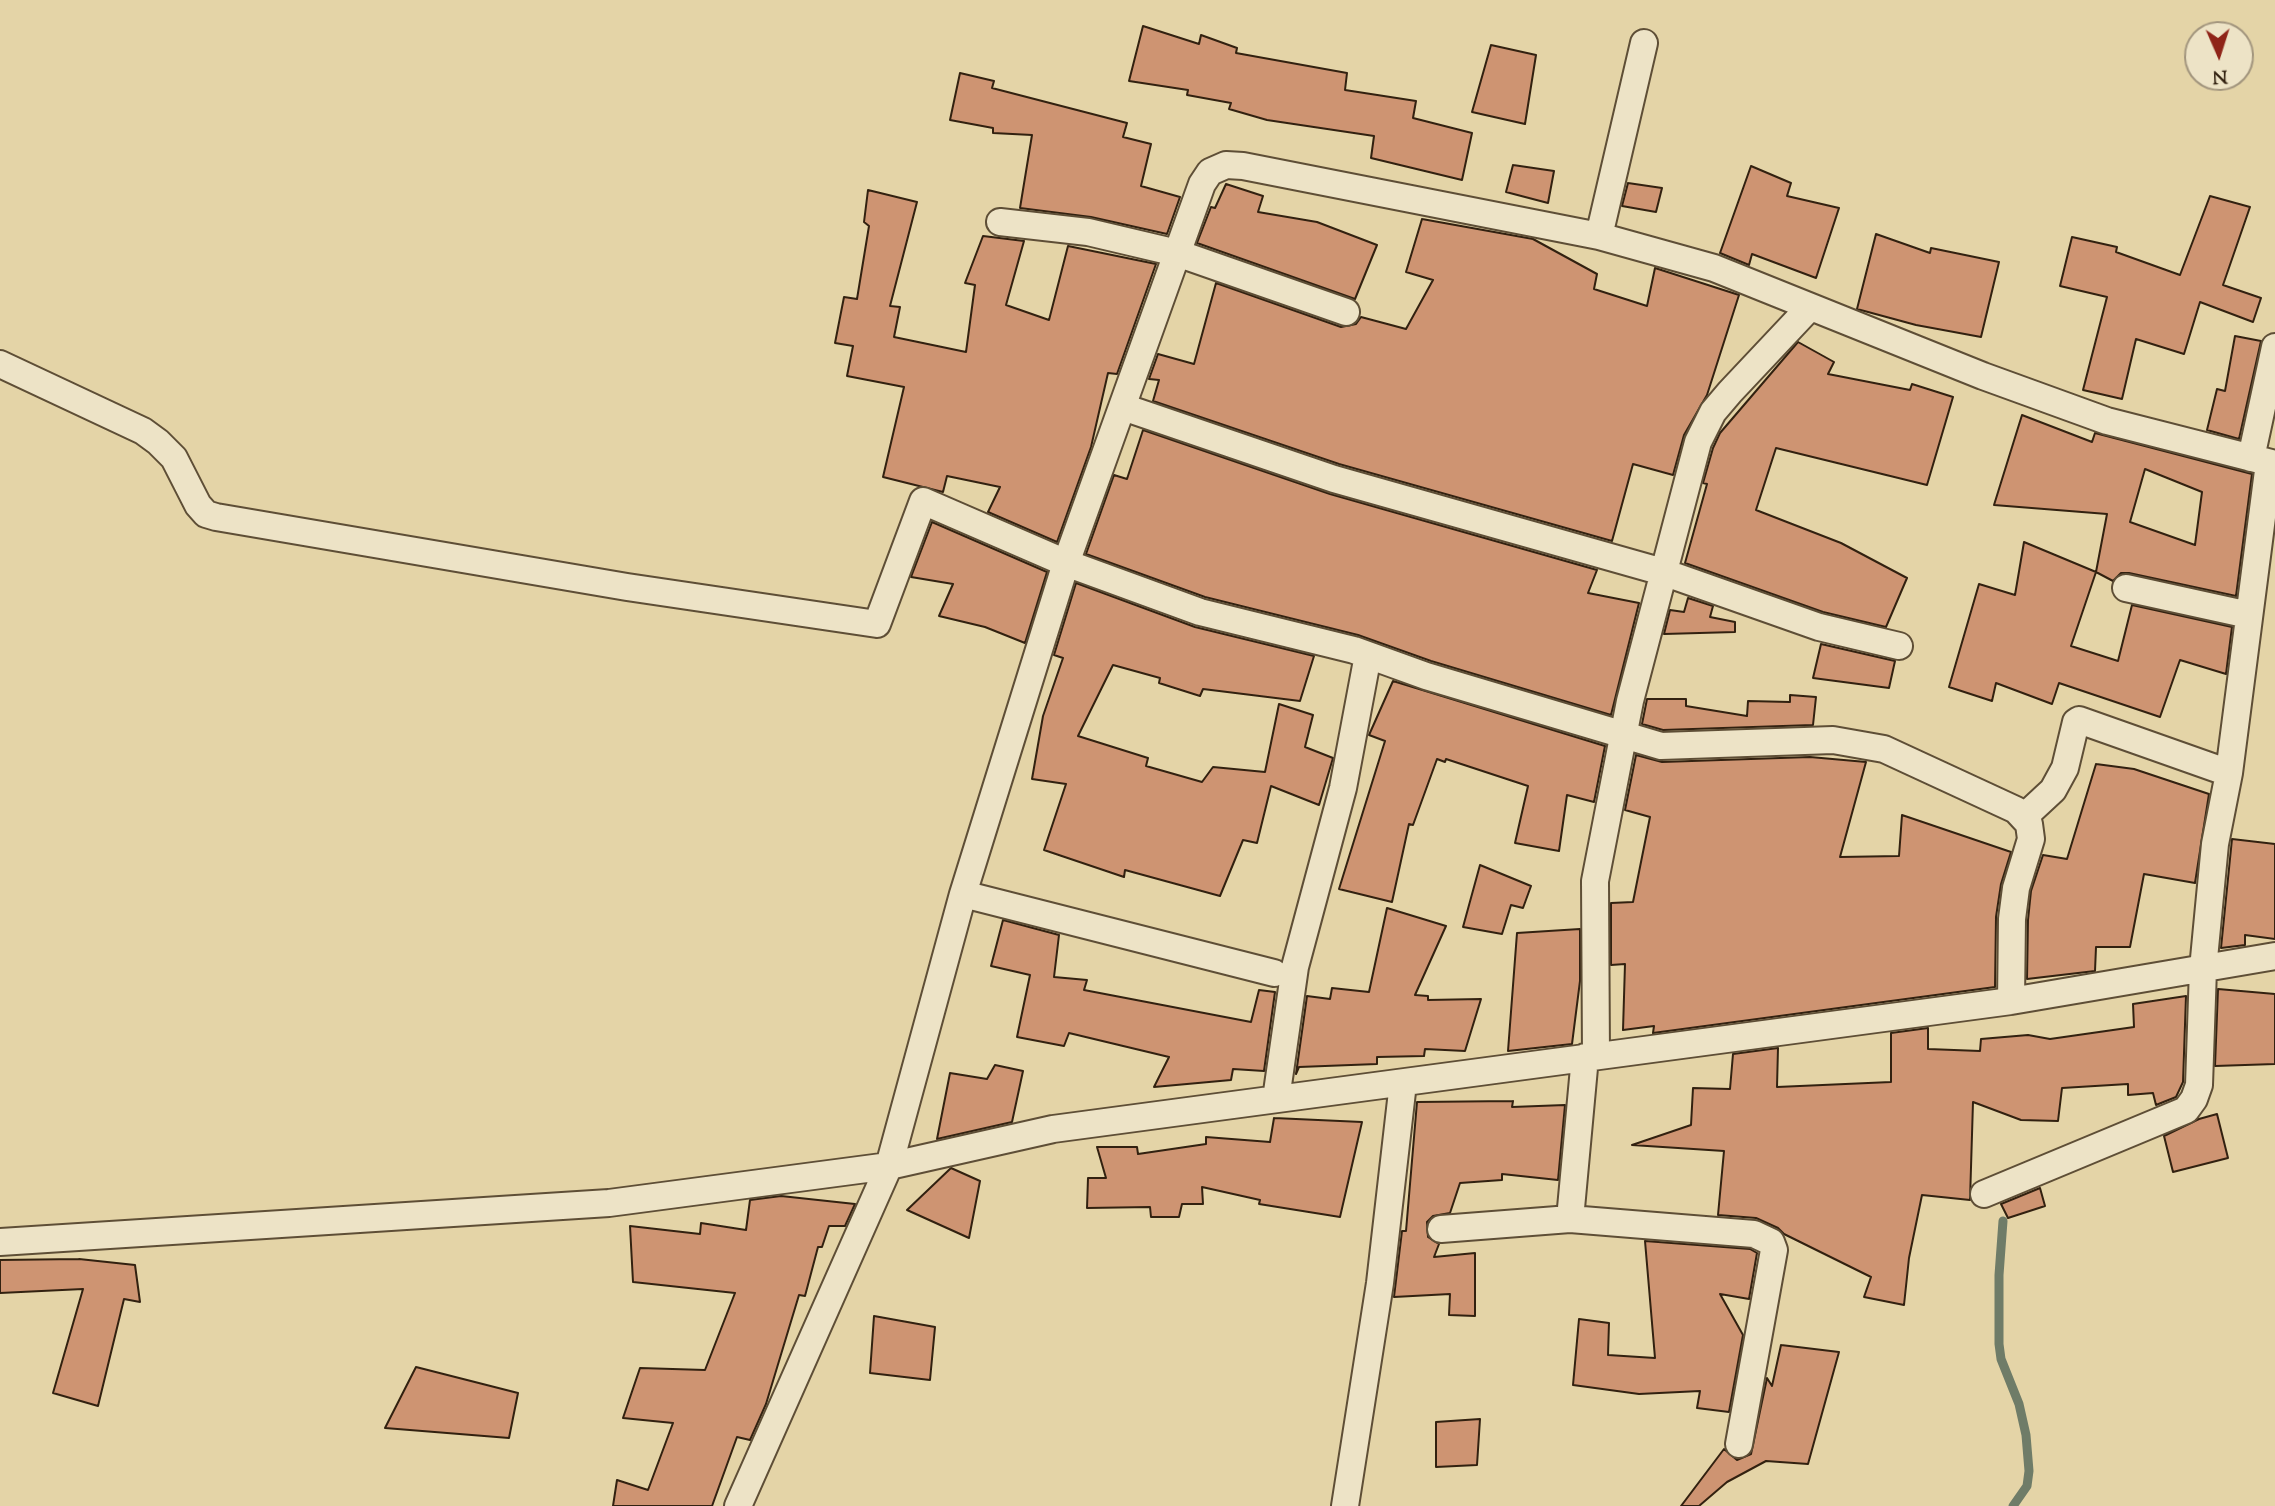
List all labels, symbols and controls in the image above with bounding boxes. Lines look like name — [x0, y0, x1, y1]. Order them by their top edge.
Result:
north arrow — [2184, 21, 2254, 91]
text: N — [2212, 62, 2228, 89]

